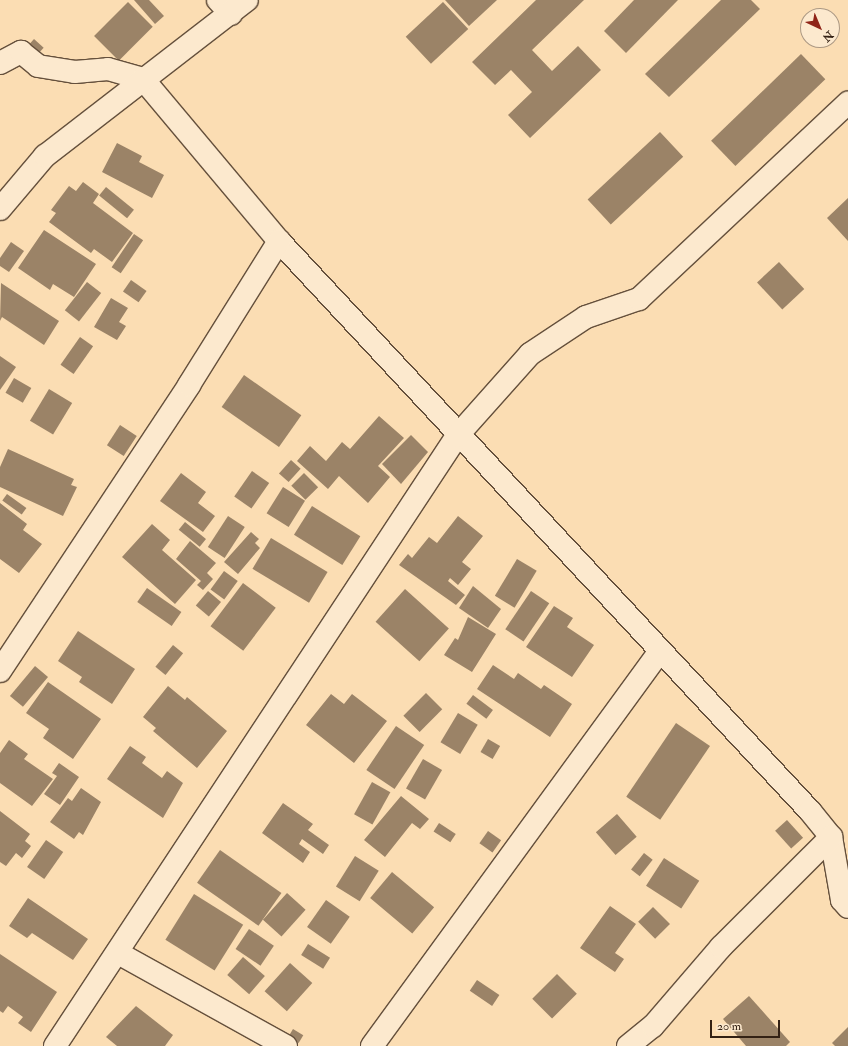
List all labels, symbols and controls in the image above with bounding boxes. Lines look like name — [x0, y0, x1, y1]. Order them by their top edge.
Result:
north arrow — [800, 8, 840, 48]
text: N — [820, 28, 836, 44]
scale bar — [712, 1012, 782, 1038]
text: 20 m — [717, 1019, 741, 1034]

